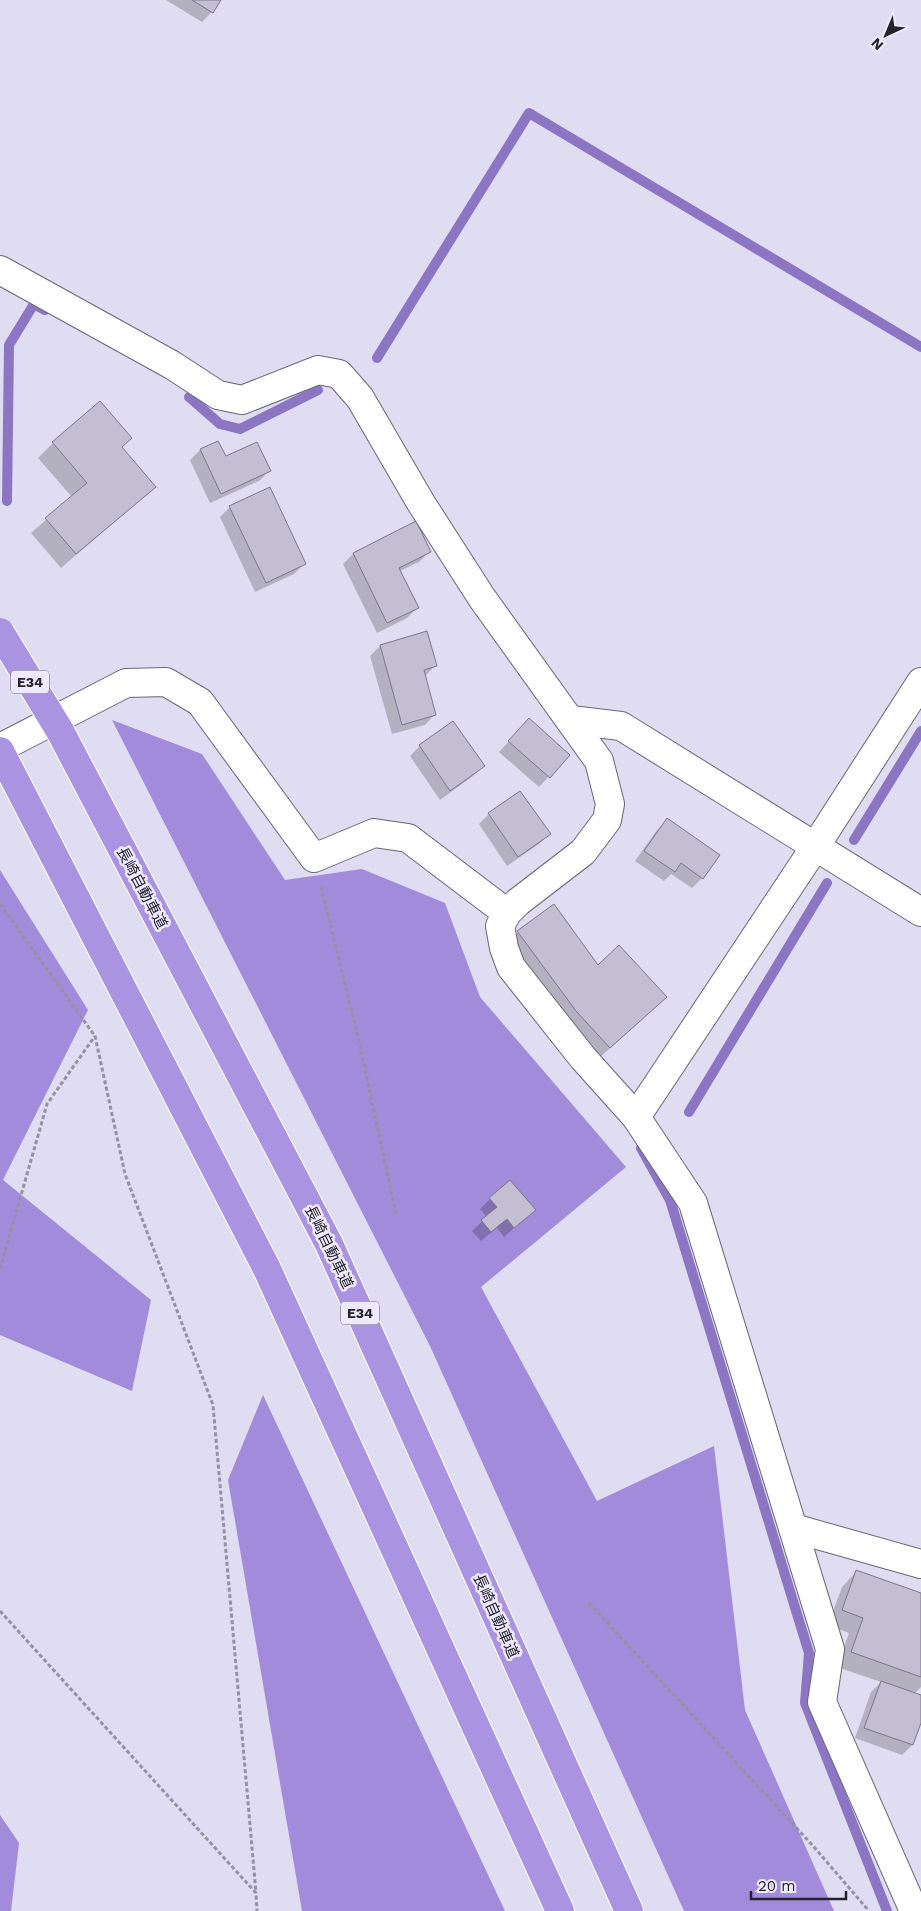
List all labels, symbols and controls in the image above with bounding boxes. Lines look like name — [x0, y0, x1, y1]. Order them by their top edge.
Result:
north arrow — [861, 10, 911, 60]
text: N — [868, 35, 886, 54]
road number: E34 — [11, 670, 49, 694]
street label: 長崎自動車道 — [113, 844, 171, 932]
street label: 長崎自動車道 — [301, 1203, 357, 1291]
road number: E34 — [341, 1302, 379, 1325]
street label: 長崎自動車道 — [469, 1571, 523, 1661]
scale bar — [751, 1868, 846, 1900]
text: 20 m — [758, 1877, 796, 1895]

